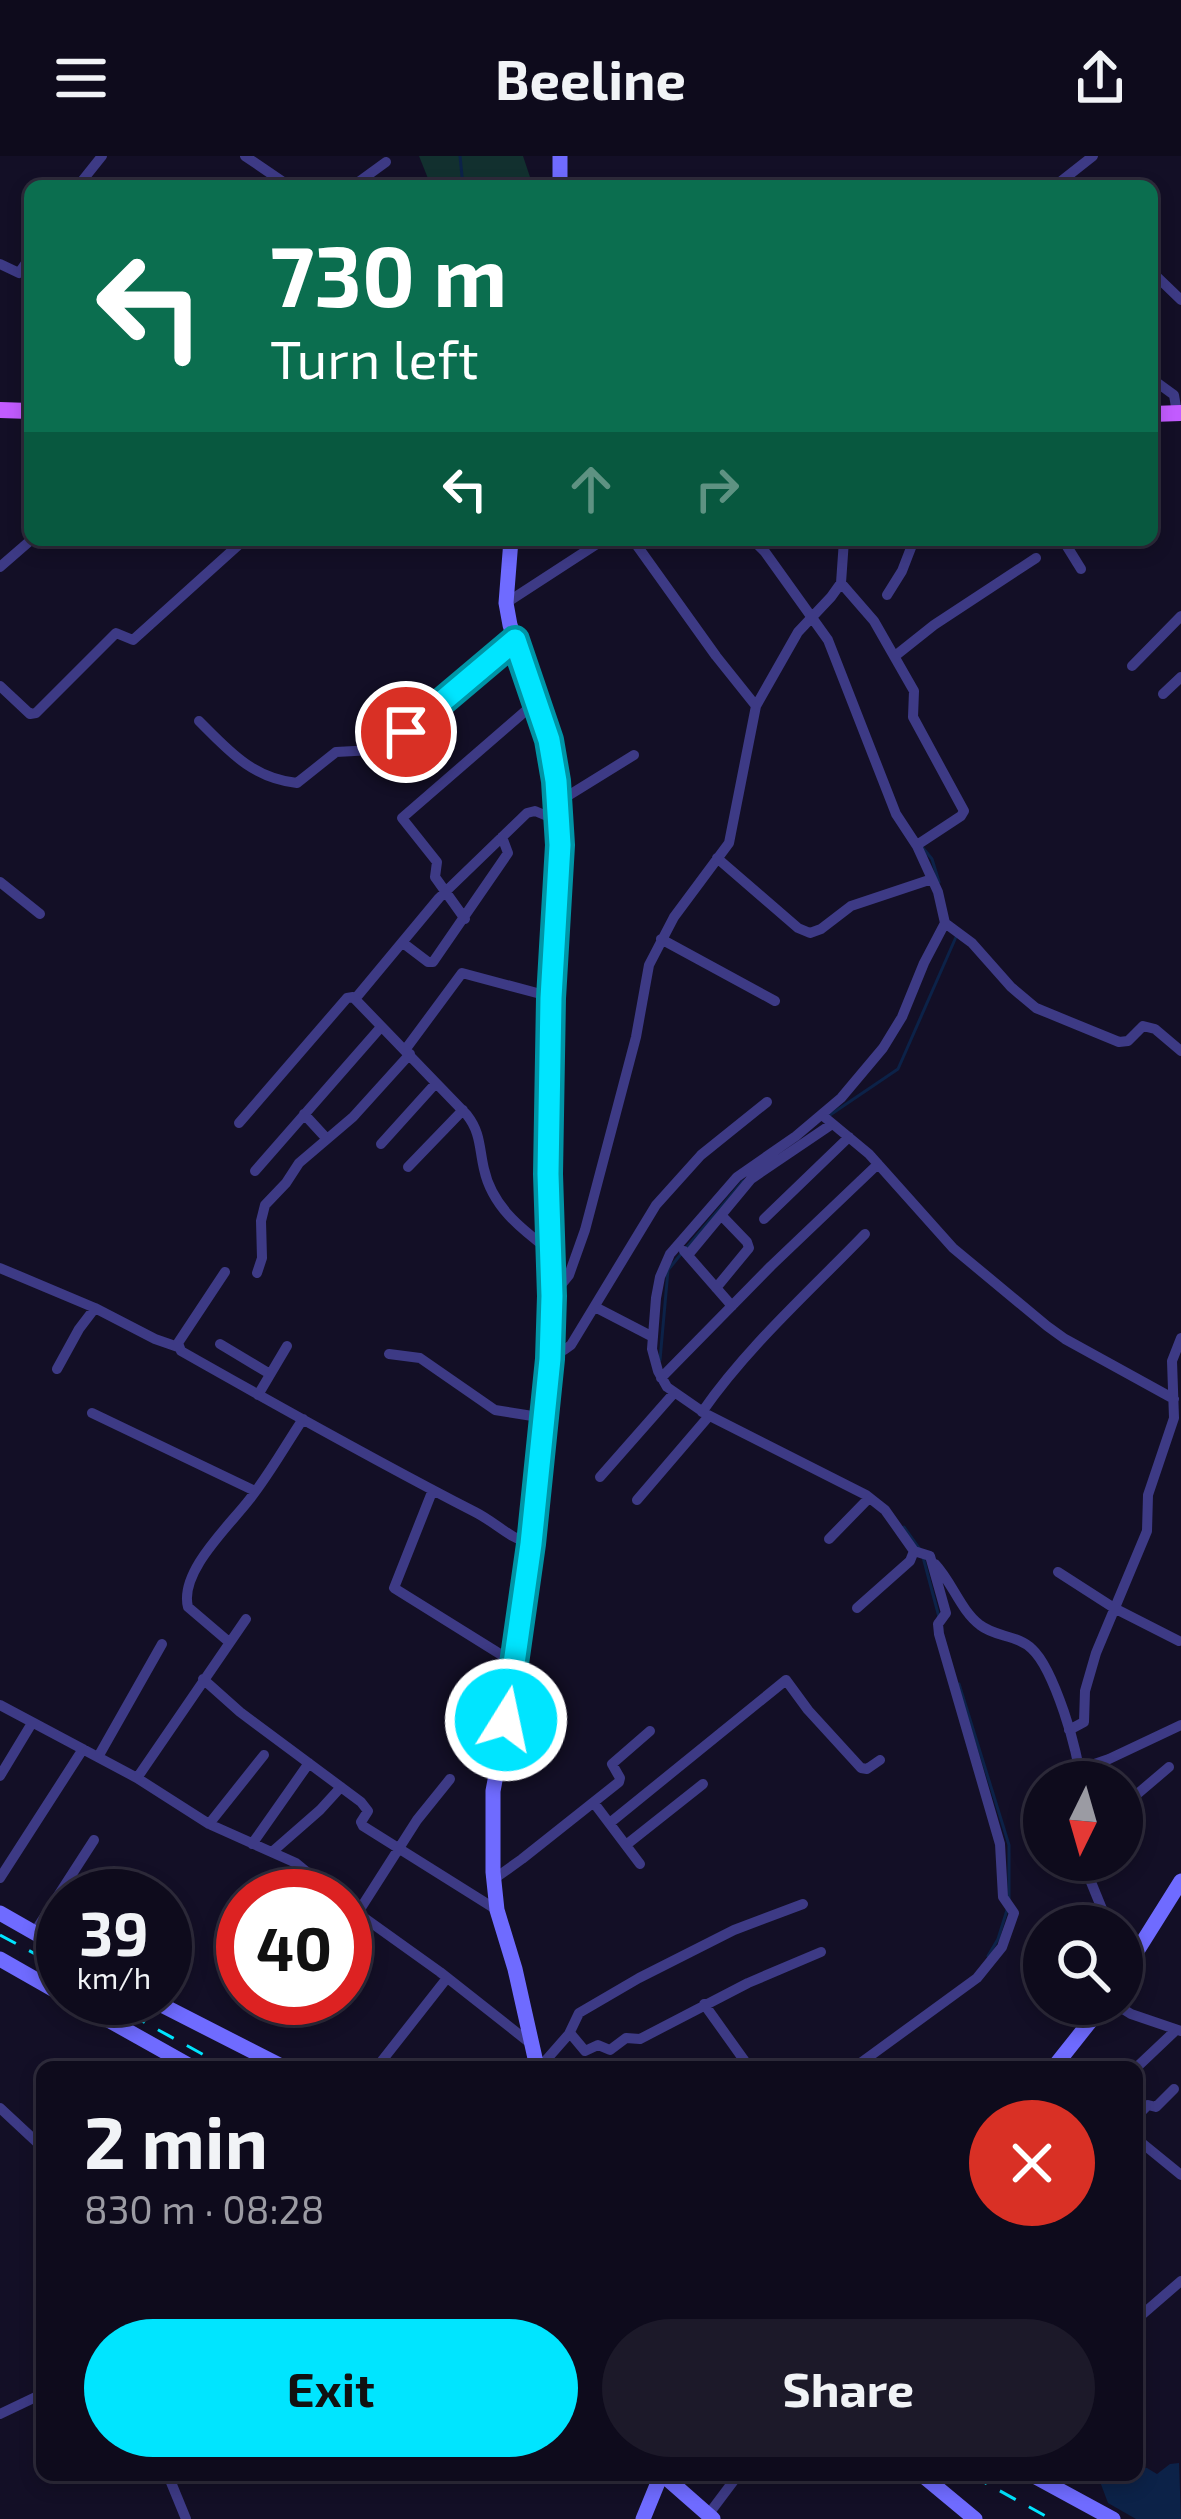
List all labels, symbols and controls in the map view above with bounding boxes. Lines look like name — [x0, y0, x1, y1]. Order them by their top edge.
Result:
icon: menu — [48, 45, 114, 111]
icon: share — [1067, 45, 1133, 111]
text: Beeline — [495, 46, 686, 111]
text: 730 m — [270, 223, 507, 324]
icon: left — [72, 228, 228, 384]
text: Turn left — [270, 325, 479, 390]
icon: left — [432, 456, 498, 522]
icon: ahead — [558, 456, 624, 522]
icon: right — [684, 456, 750, 522]
pin — [355, 681, 457, 783]
icon: arrive — [373, 699, 439, 765]
position arrow — [443, 1657, 569, 1783]
north arrow — [1023, 1761, 1143, 1881]
map controls — [1023, 1761, 1143, 2025]
speed limit sign: 40 — [216, 1869, 372, 2025]
text: 39 — [79, 1896, 149, 1968]
button: search — [1023, 1905, 1143, 2025]
text: km/h — [77, 1959, 151, 1995]
text: 2 min — [84, 2097, 268, 2183]
button: close — [969, 2100, 1095, 2226]
text: 830 m · 08:28 — [84, 2185, 324, 2232]
button: Exit — [84, 2319, 578, 2457]
button: Share — [602, 2319, 1095, 2457]

